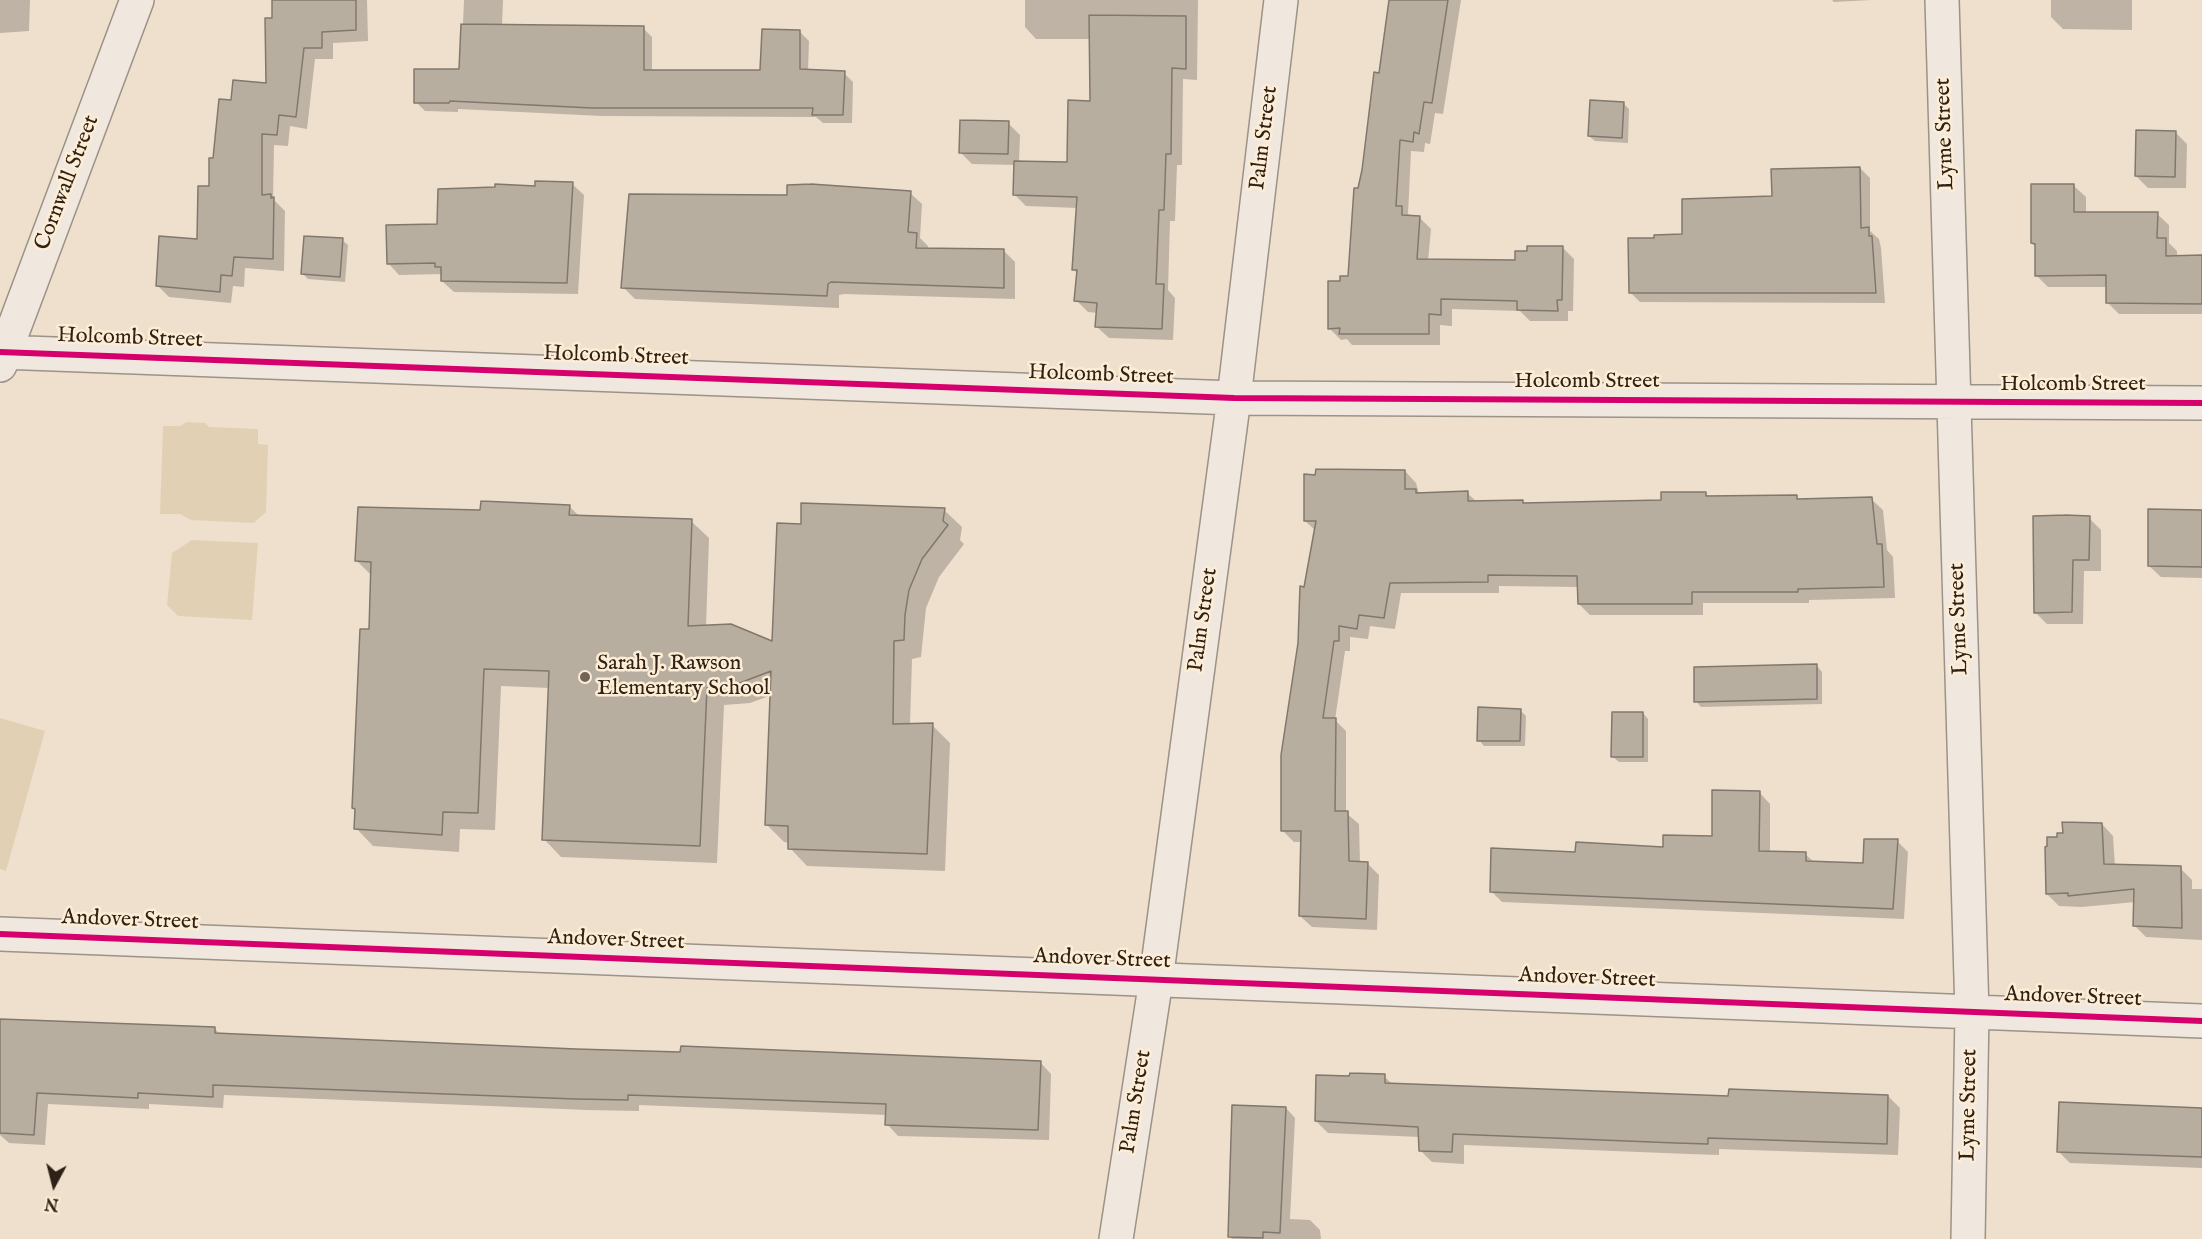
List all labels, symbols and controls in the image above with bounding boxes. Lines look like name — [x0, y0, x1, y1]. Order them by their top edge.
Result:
street label: Lyme Street — [1931, 77, 1961, 191]
street label: Palm Street — [1246, 84, 1284, 192]
street label: Cornwall Street — [30, 112, 106, 254]
street label: Holcomb Street — [57, 323, 203, 355]
street label: Holcomb Street — [543, 341, 689, 373]
street label: Holcomb Street — [1028, 360, 1174, 392]
street label: Holcomb Street — [1514, 369, 1660, 395]
street label: Holcomb Street — [2000, 372, 2146, 398]
street label: Lyme Street — [1945, 562, 1975, 676]
street label: Palm Street — [1184, 566, 1224, 674]
place label: Sarah J. Rawson Elementary School — [597, 651, 770, 702]
marker: Sarah J. Rawson Elementary School — [578, 670, 592, 684]
street label: Andover Street — [61, 905, 199, 937]
street label: Andover Street — [547, 925, 685, 957]
street label: Andover Street — [1033, 944, 1171, 976]
street label: Andover Street — [1518, 963, 1656, 995]
street label: Andover Street — [2004, 982, 2142, 1014]
street label: Palm Street — [1116, 1048, 1158, 1156]
street label: Lyme Street — [1956, 1049, 1984, 1161]
north arrow — [24, 1155, 84, 1215]
text: N — [44, 1192, 60, 1214]

